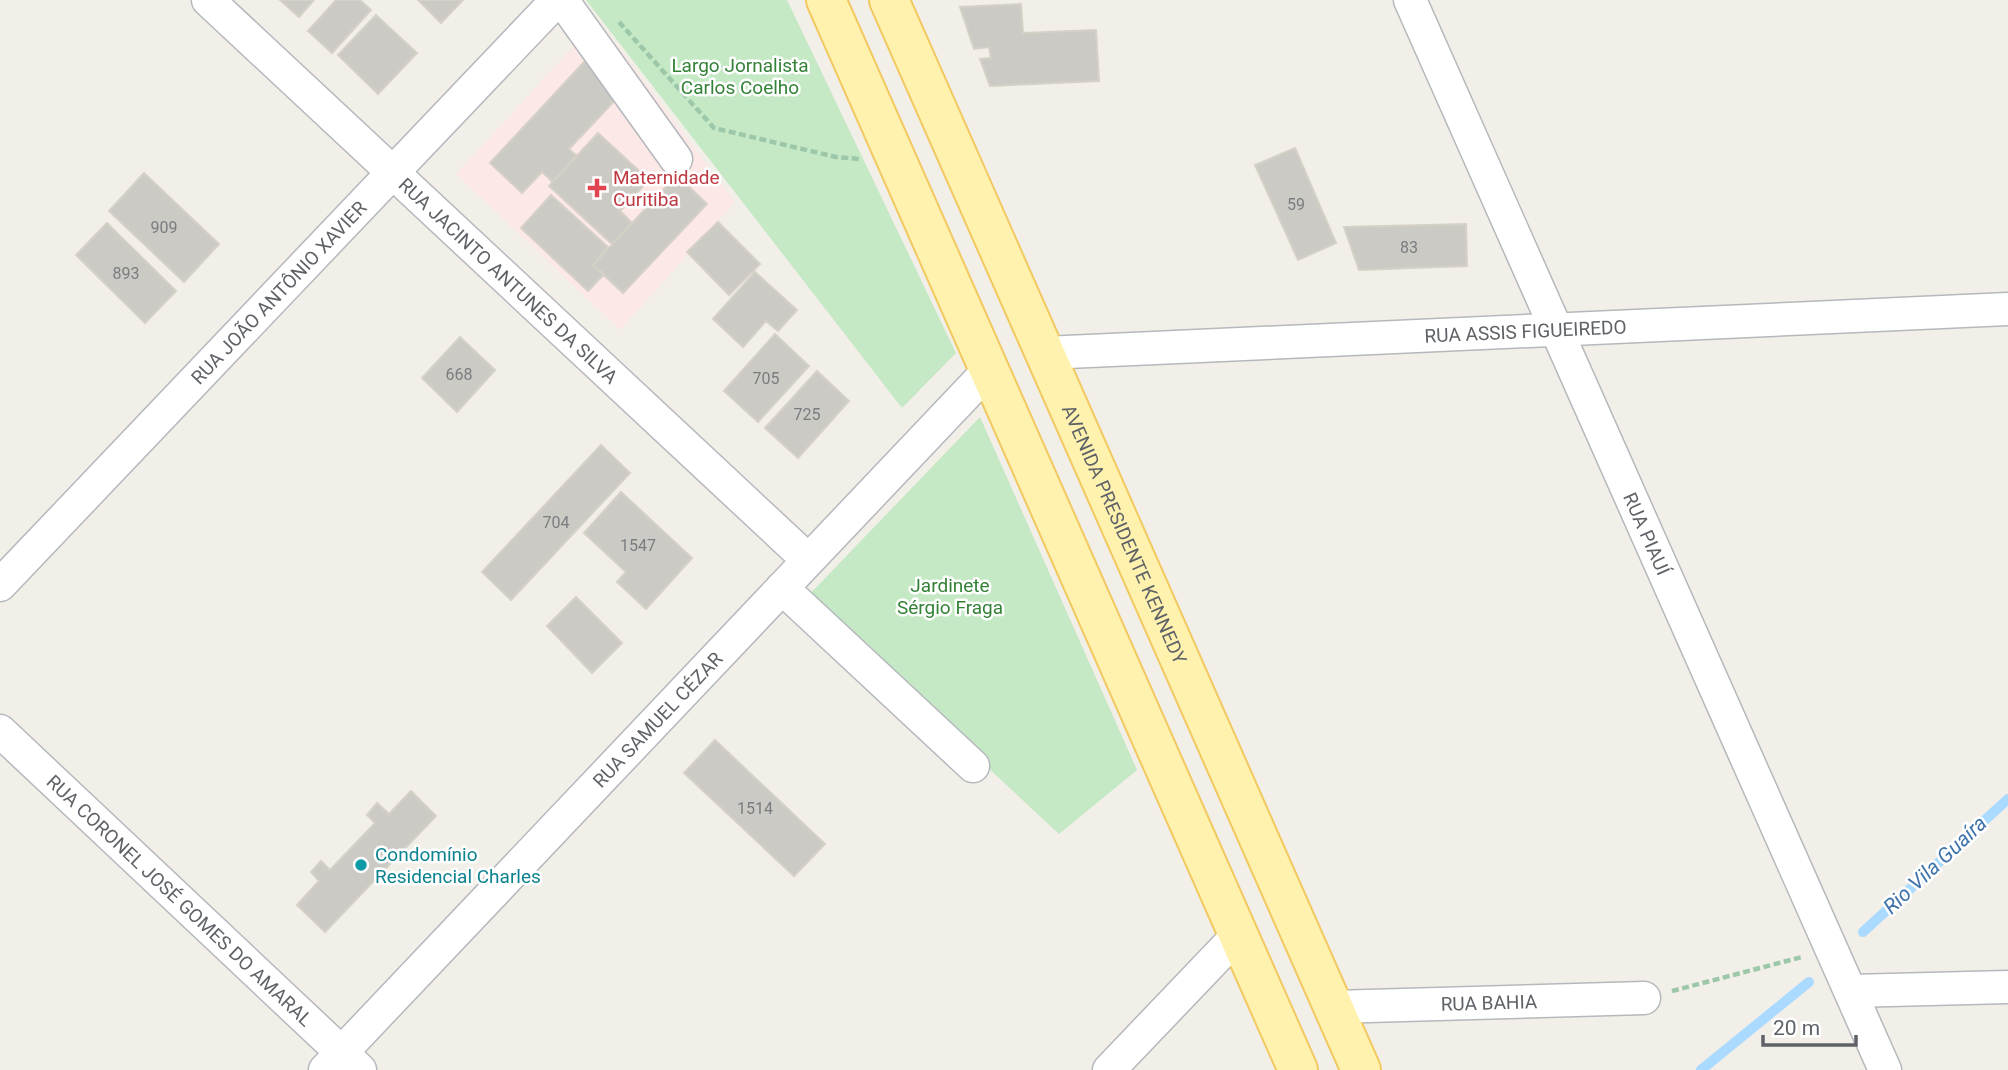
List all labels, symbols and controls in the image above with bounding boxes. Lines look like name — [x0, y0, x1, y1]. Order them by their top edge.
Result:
park label: Largo Jornalista Carlos Coelho — [671, 54, 809, 99]
place label: Maternidade Curitiba — [613, 166, 720, 211]
street label: RUA JACINTO ANTUNES DA SILVA — [394, 173, 623, 389]
marker: Maternidade Curitiba — [587, 178, 607, 198]
house number: 59 — [1287, 195, 1305, 214]
street label: RUA JOÃO ANTÔNIO XAVIER — [186, 196, 371, 389]
house number: 909 — [151, 218, 177, 237]
house number: 83 — [1400, 238, 1418, 257]
house number: 893 — [113, 264, 139, 283]
street label: RUA ASSIS FIGUEIREDO — [1424, 315, 1627, 347]
house number: 668 — [446, 365, 472, 384]
house number: 705 — [753, 369, 779, 388]
street label: AVENIDA PRESIDENTE KENNEDY — [1057, 401, 1192, 668]
house number: 725 — [794, 405, 820, 424]
street label: RUA PIAUÍ — [1619, 489, 1676, 579]
house number: 704 — [543, 513, 569, 532]
house number: 1547 — [620, 536, 656, 555]
park label: Jardinete Sérgio Fraga — [897, 574, 1003, 619]
street label: RUA SAMUEL CÉZAR — [588, 647, 727, 792]
street label: RUA CORONEL JOSÉ GOMES DO AMARAL — [42, 770, 317, 1031]
house number: 1514 — [737, 799, 773, 818]
water label: Rio Vila Guaíra — [1878, 811, 1992, 919]
place label: Condomínio Residencial Charles — [375, 843, 541, 888]
marker: Condomínio Residencial Charles — [353, 857, 369, 873]
street label: RUA BAHIA — [1440, 990, 1538, 1015]
scale bar — [1763, 1004, 1856, 1048]
text: 20 m — [1773, 1016, 1820, 1040]

